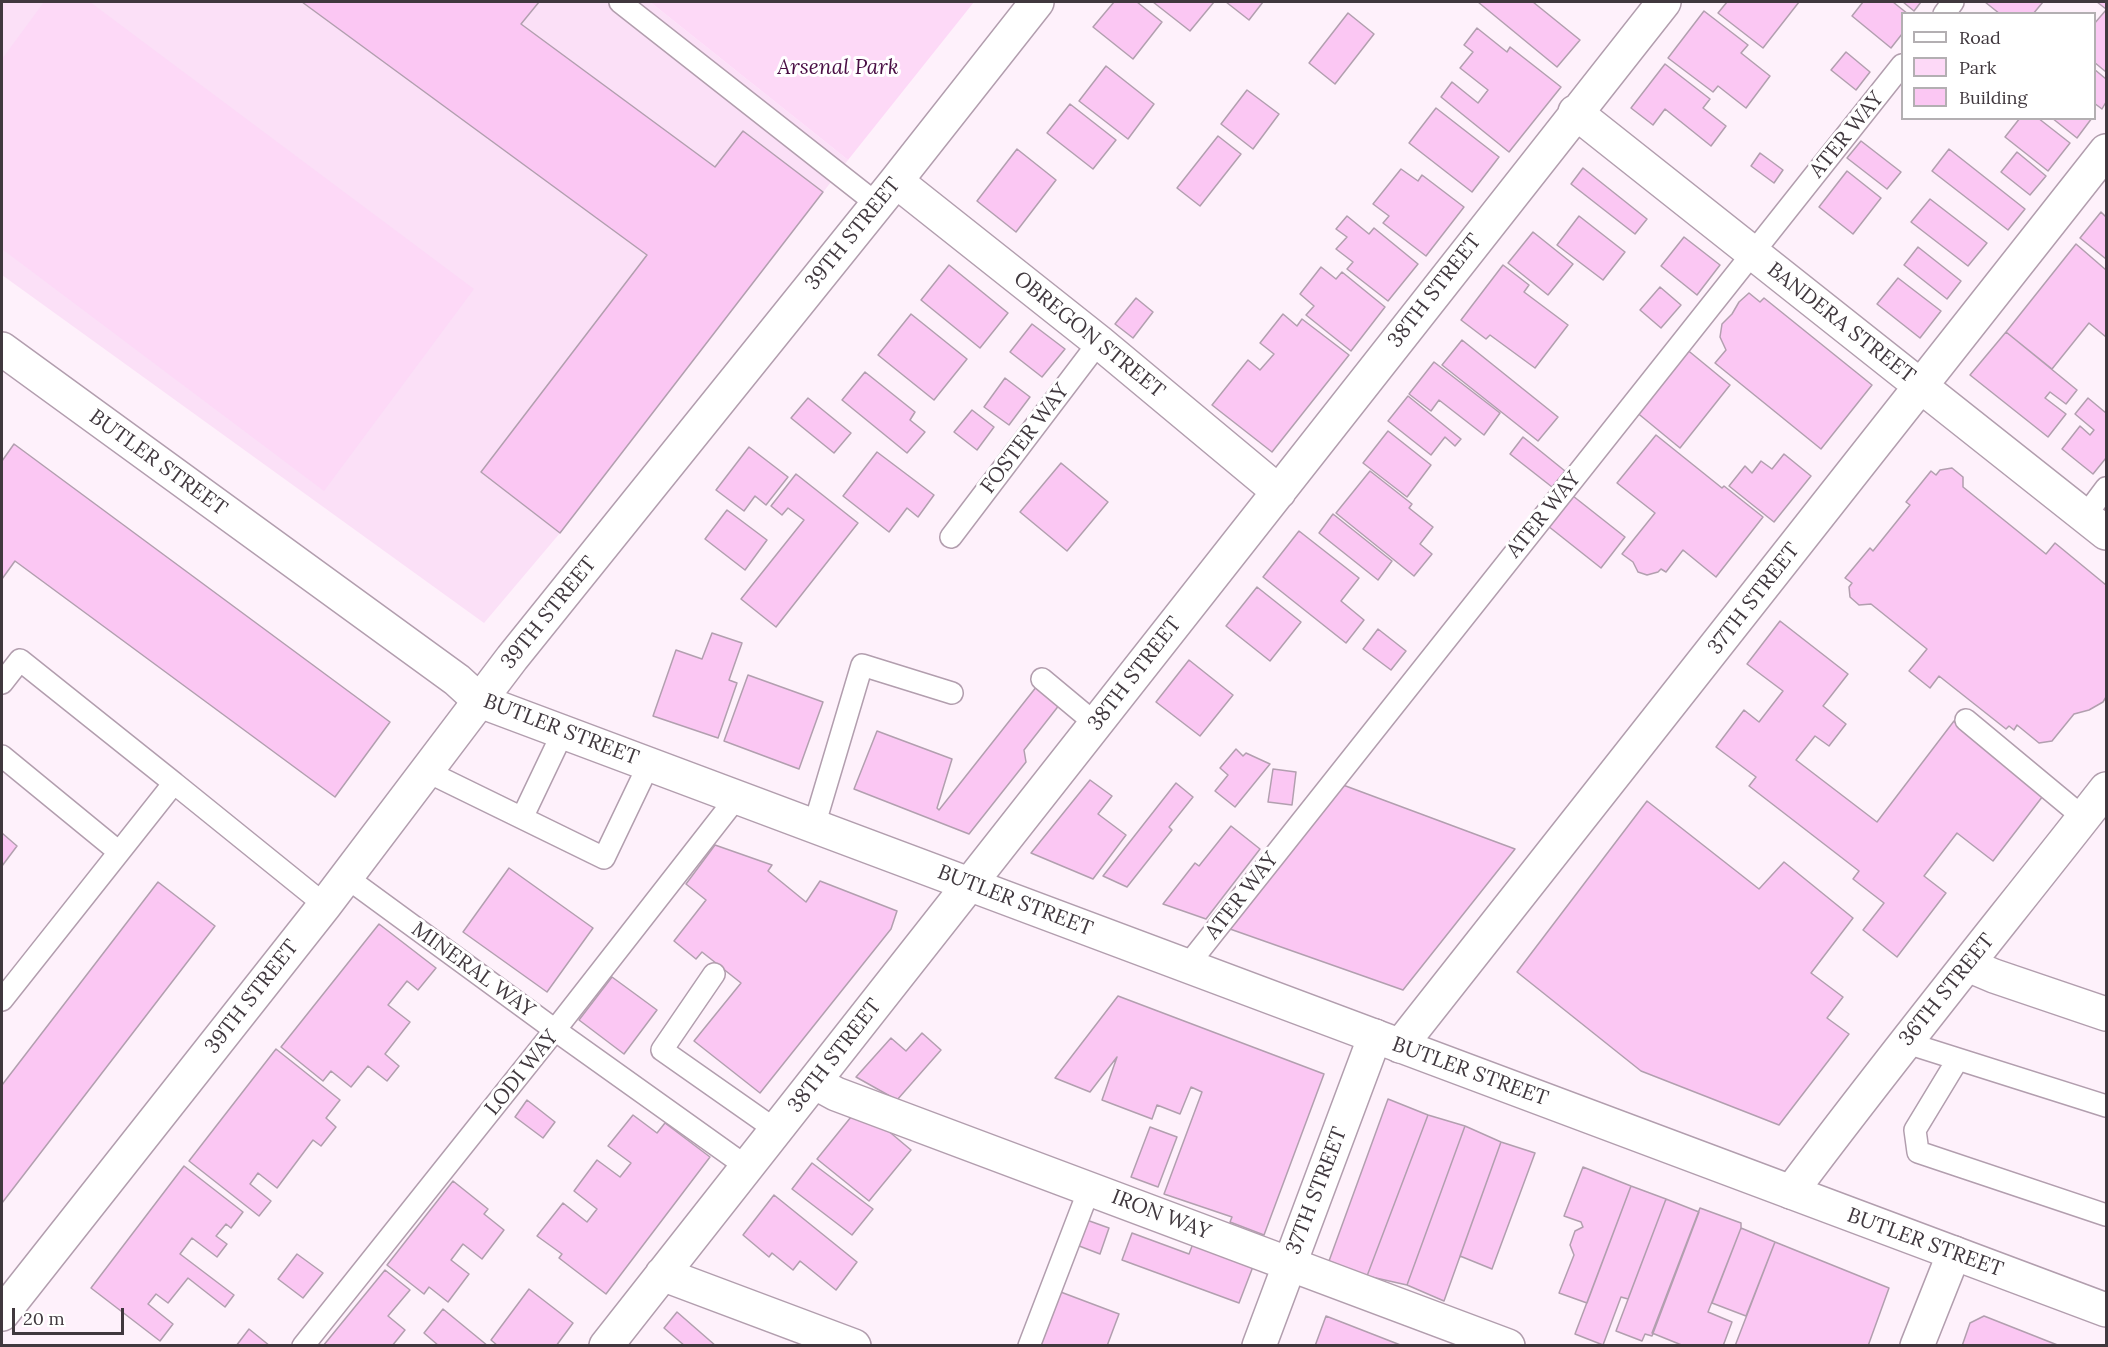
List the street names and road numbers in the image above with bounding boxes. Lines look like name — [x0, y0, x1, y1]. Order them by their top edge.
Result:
street label: ATER WAY — [1805, 87, 1889, 183]
street label: 39TH STREET — [800, 173, 906, 295]
street label: 38TH STREET — [1383, 229, 1487, 353]
street label: BANDERA STREET — [1762, 257, 1920, 389]
street label: OBREGON STREET — [1008, 266, 1170, 404]
street label: FOSTER WAY — [976, 379, 1074, 499]
street label: BUTLER STREET — [84, 405, 232, 521]
street label: ATER WAY — [1502, 467, 1586, 563]
street label: 37TH STREET — [1703, 538, 1805, 660]
street label: 39TH STREET — [496, 552, 602, 674]
street label: 38TH STREET — [1083, 612, 1187, 736]
street label: BUTLER STREET — [480, 689, 642, 771]
street label: ATER WAY — [1200, 847, 1284, 945]
street label: BUTLER STREET — [934, 860, 1096, 942]
street label: MINERAL WAY — [406, 917, 540, 1023]
street label: 36TH STREET — [1894, 929, 2000, 1051]
street label: 39TH STREET — [200, 935, 304, 1059]
street label: 38TH STREET — [783, 994, 887, 1118]
street label: LODI WAY — [480, 1025, 564, 1121]
street label: BUTLER STREET — [1389, 1032, 1551, 1112]
street label: 37TH STREET — [1281, 1124, 1353, 1258]
street label: IRON WAY — [1108, 1185, 1214, 1245]
street label: BUTLER STREET — [1844, 1203, 2006, 1283]

